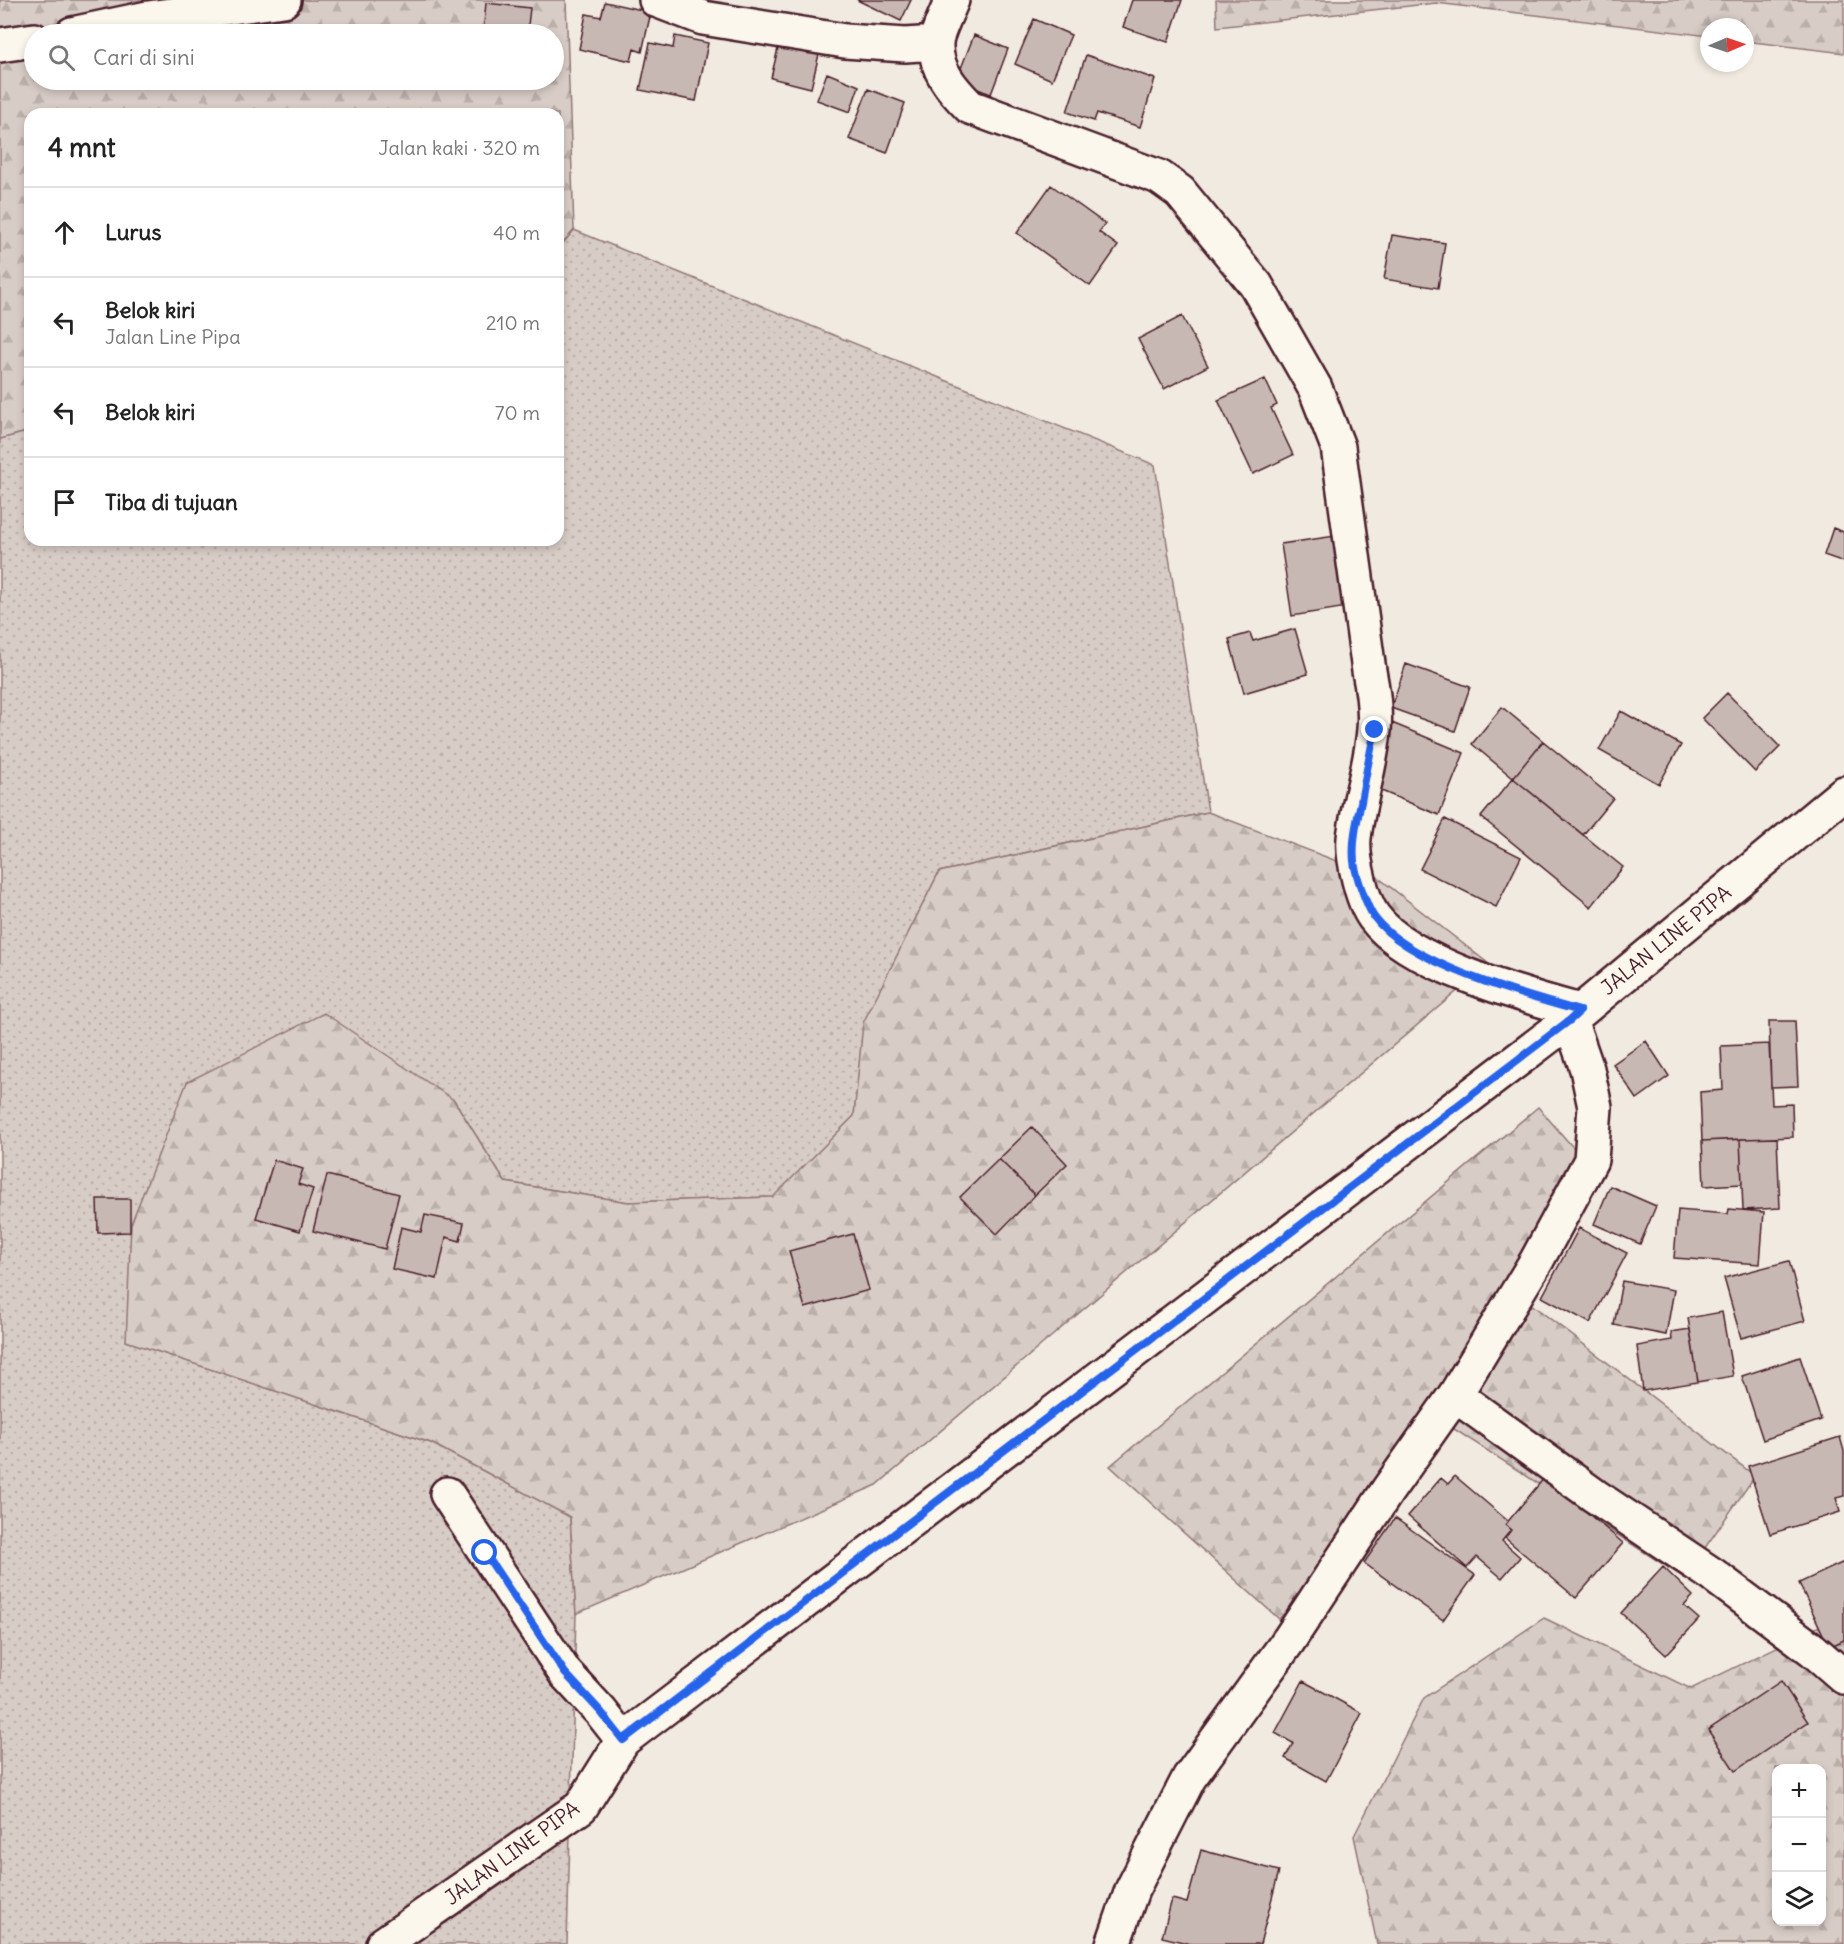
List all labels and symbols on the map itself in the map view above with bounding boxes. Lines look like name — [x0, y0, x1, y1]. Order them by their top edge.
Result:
north arrow — [1700, 18, 1754, 72]
route end — [1361, 716, 1387, 742]
street label: JALAN LINE PIPA — [1596, 879, 1736, 1000]
route start — [471, 1539, 497, 1565]
street label: JALAN LINE PIPA — [440, 1795, 584, 1910]

